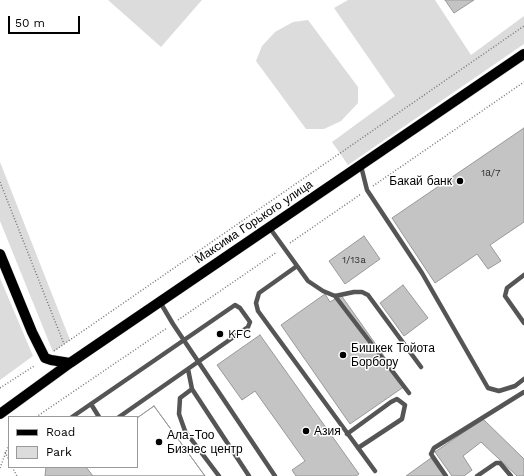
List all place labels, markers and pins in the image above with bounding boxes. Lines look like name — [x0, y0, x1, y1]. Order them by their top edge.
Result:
place label: Бакай банк — [389, 174, 452, 188]
marker: Бакай банк — [455, 176, 465, 186]
place label: KFC — [228, 327, 251, 341]
marker: KFC — [215, 329, 225, 339]
place label: Бишкек Тойота Борбору — [351, 341, 435, 369]
marker: Бишкек Тойота Борбору — [338, 350, 348, 360]
place label: Азия — [314, 424, 341, 438]
marker: Азия — [301, 426, 311, 436]
place label: Ала-Тоо Бизнес центр — [167, 428, 243, 456]
marker: Ала-Тоо Бизнес центр — [154, 437, 164, 447]

